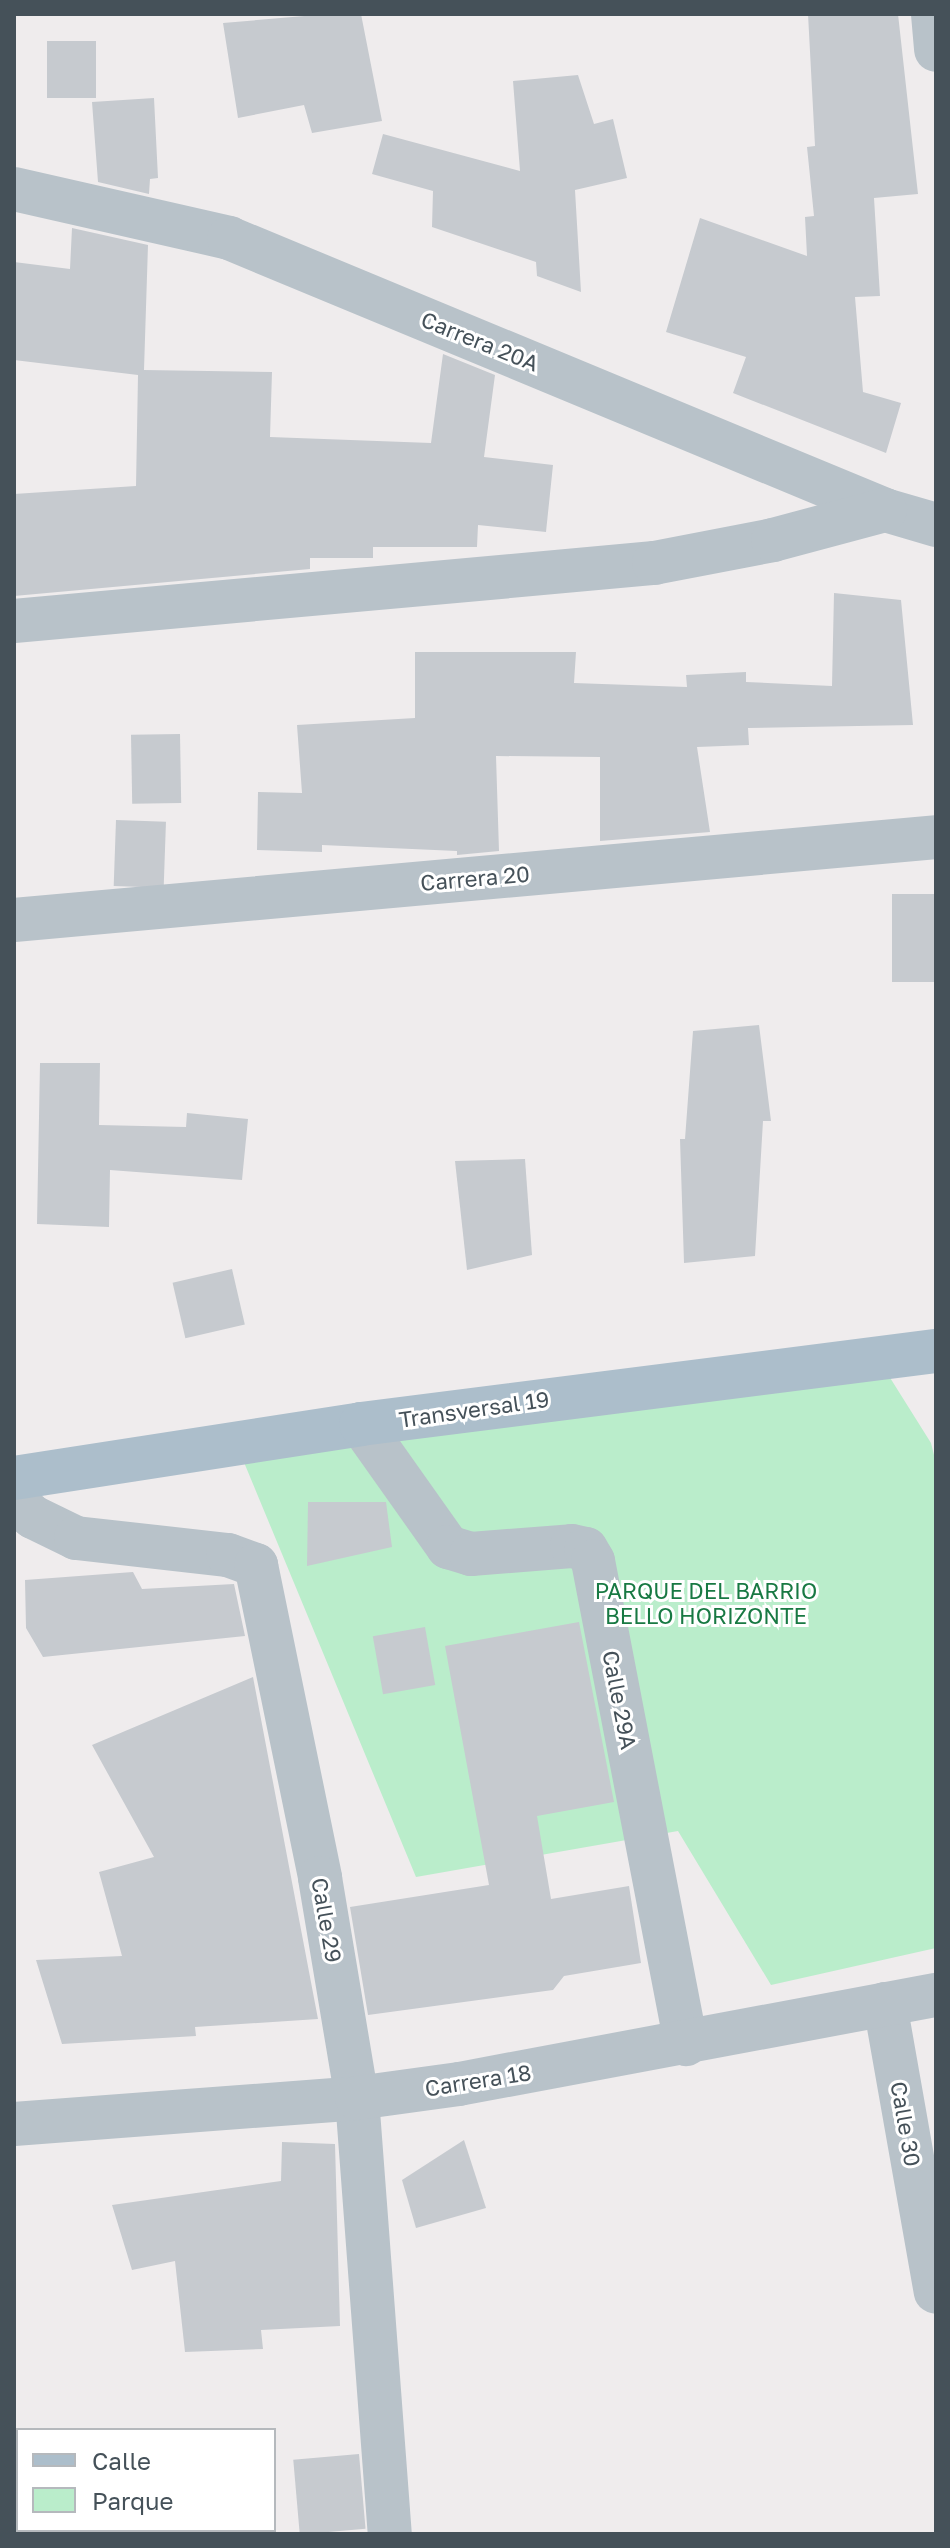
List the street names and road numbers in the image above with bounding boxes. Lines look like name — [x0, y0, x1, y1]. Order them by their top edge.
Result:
street label: Carrera 20A — [417, 305, 543, 377]
street label: Carrera 20 — [419, 860, 531, 896]
street label: Transversal 19 — [397, 1385, 551, 1433]
street label: Calle 29A — [597, 1648, 643, 1752]
street label: Calle 29 — [307, 1876, 347, 1964]
street label: Carrera 18 — [423, 2059, 533, 2101]
street label: Calle 30 — [886, 2079, 926, 2169]

